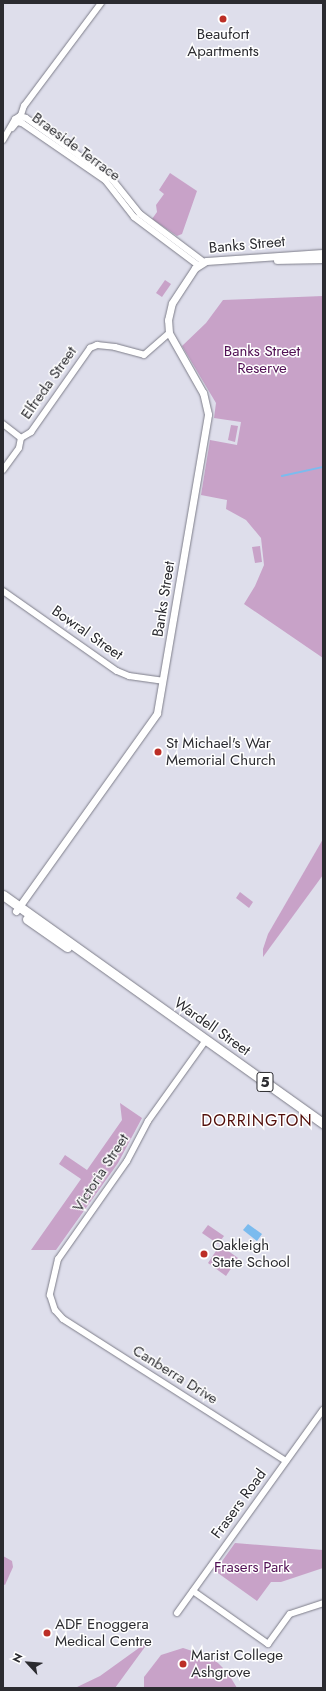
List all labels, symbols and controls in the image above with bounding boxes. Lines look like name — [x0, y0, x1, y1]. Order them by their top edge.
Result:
marker: Beaufort Apartments — [218, 14, 228, 24]
place label: Beaufort Apartments — [187, 25, 259, 60]
street label: Braeside Terrace — [28, 109, 124, 185]
street label: Banks Street — [208, 233, 286, 257]
park label: Banks Street Reserve — [224, 342, 300, 377]
street label: Elfreda Street — [17, 343, 81, 423]
street label: Banks Street — [149, 560, 179, 638]
street label: Bowral Street — [48, 602, 126, 664]
place label: St Michael's War Memorial Church — [166, 734, 276, 769]
marker: St Michael's War Memorial Church — [153, 747, 163, 757]
street label: Wardell Street — [170, 994, 254, 1060]
road number: 5 — [256, 1070, 274, 1094]
district label: DORRINGTON — [201, 1111, 313, 1131]
street label: Victoria Street — [69, 1131, 133, 1215]
place label: Oakleigh State School — [212, 1236, 290, 1271]
marker: Oakleigh State School — [199, 1249, 209, 1259]
street label: Canberra Drive — [129, 1342, 221, 1408]
street label: Frasers Road — [208, 1466, 270, 1542]
park label: Frasers Park — [214, 1559, 290, 1577]
place label: ADF Enoggera Medical Centre — [55, 1615, 152, 1650]
marker: ADF Enoggera Medical Centre — [42, 1628, 52, 1638]
north arrow — [8, 1643, 48, 1683]
place label: Marist College Ashgrove — [191, 1646, 283, 1681]
text: N — [8, 1650, 26, 1665]
marker: Marist College Ashgrove — [178, 1659, 188, 1669]

